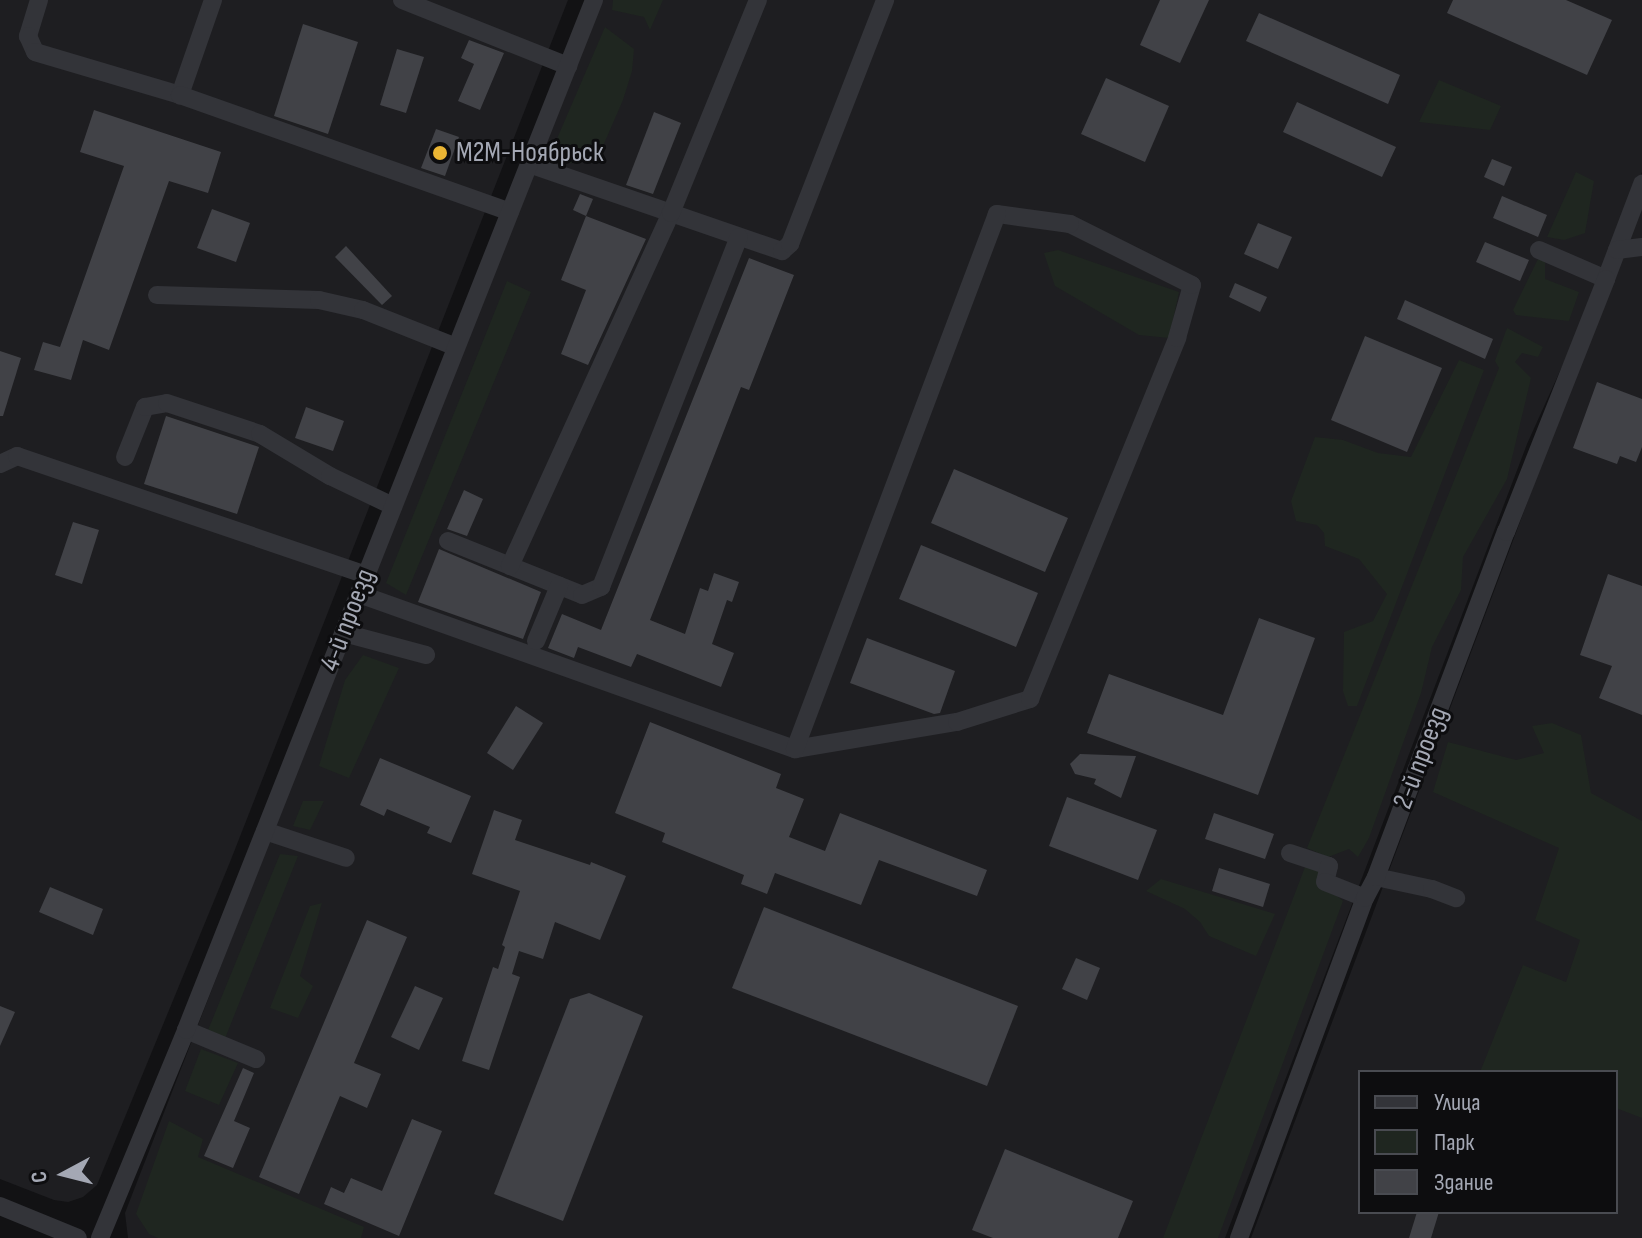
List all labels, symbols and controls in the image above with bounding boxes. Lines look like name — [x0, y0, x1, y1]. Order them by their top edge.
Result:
place label: М2М-Ноябрьск — [456, 136, 604, 170]
marker: М2М-Ноябрьск — [431, 144, 449, 162]
street label: 4-й проезд — [313, 564, 383, 676]
street label: 2-й проезд — [1386, 702, 1456, 814]
legend — [1358, 1070, 1618, 1214]
text: Улица — [1434, 1088, 1480, 1117]
text: Парк — [1434, 1128, 1474, 1157]
north arrow — [24, 1134, 104, 1214]
text: Здание — [1434, 1168, 1493, 1197]
text: С — [26, 1170, 54, 1184]

